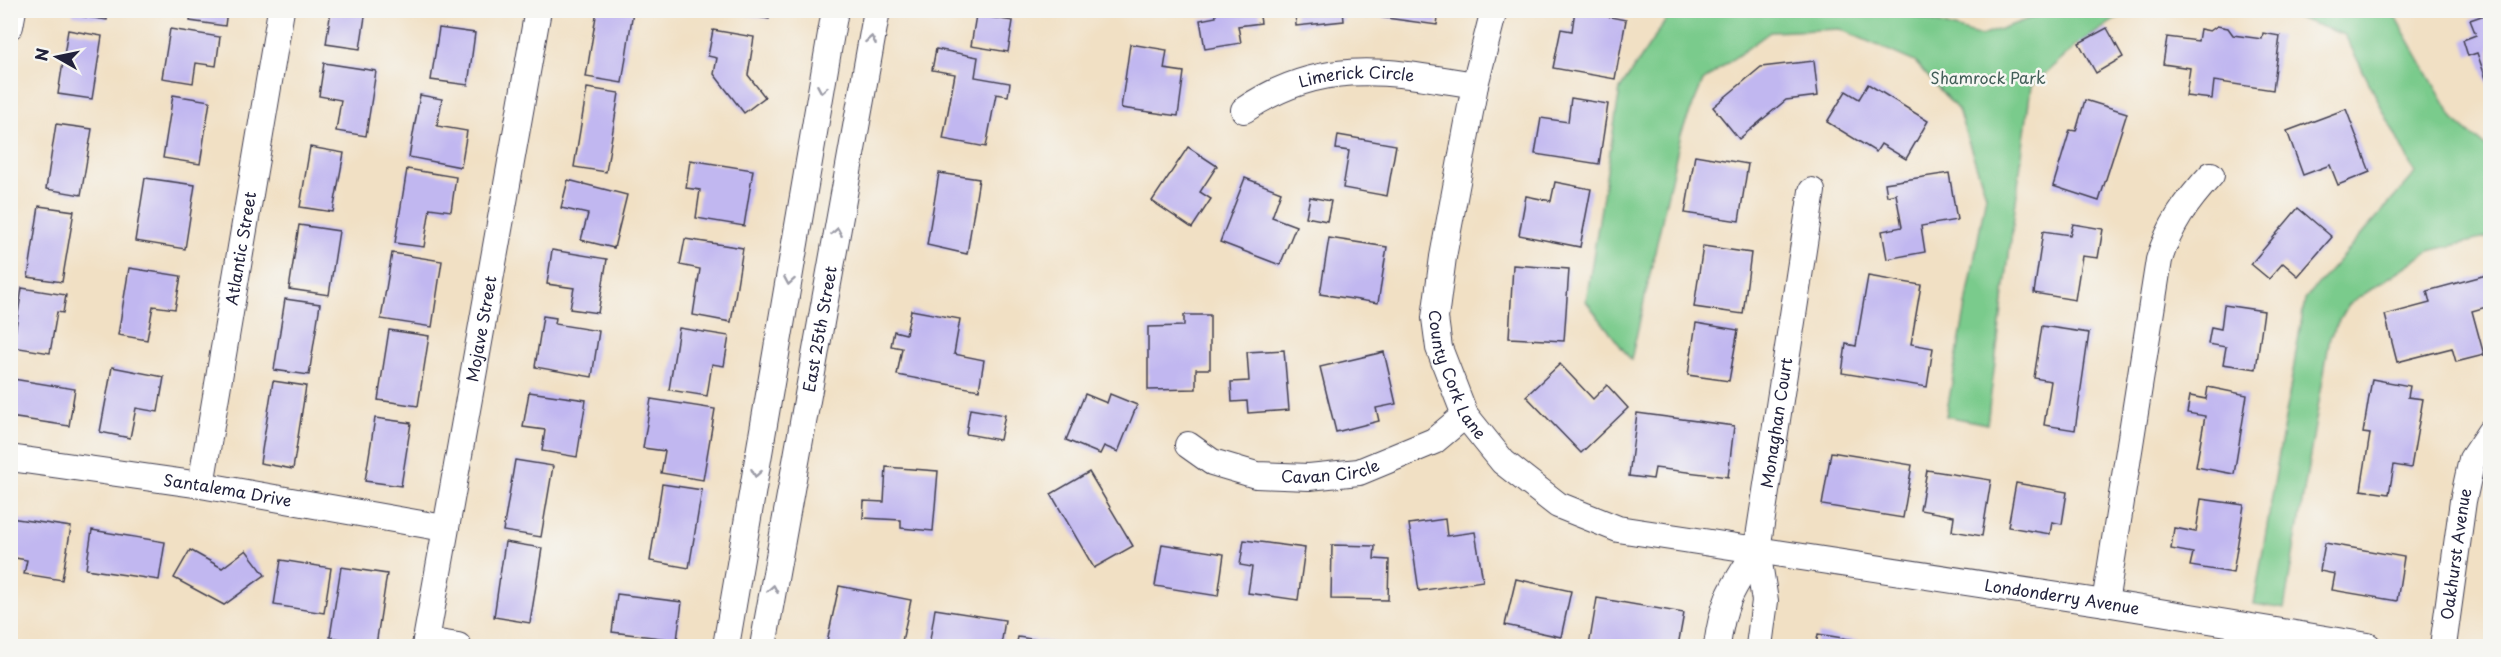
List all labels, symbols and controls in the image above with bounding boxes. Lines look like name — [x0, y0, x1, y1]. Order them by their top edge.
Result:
north arrow — [27, 27, 87, 87]
one-way arrow — [865, 35, 877, 44]
text: N — [28, 46, 54, 63]
street label: Limerick Circle — [1295, 59, 1416, 93]
park label: Shamrock Park — [1930, 65, 2046, 89]
one-way arrow — [816, 84, 829, 94]
street label: Atlantic Street — [219, 189, 261, 307]
one-way arrow — [830, 227, 843, 237]
street label: East 25th Street — [796, 264, 842, 394]
street label: Mojave Street — [459, 273, 502, 384]
one-way arrow — [783, 276, 796, 286]
street label: County Cork Lane — [1424, 309, 1493, 444]
street label: Monaghan Court — [1754, 355, 1797, 490]
street label: Cavan Circle — [1281, 452, 1383, 488]
street label: Santalema Drive — [162, 467, 294, 512]
one-way arrow — [750, 468, 763, 478]
street label: Oakhurst Avenue — [2434, 485, 2477, 621]
street label: Londonderry Avenue — [1983, 572, 2142, 620]
one-way arrow — [766, 584, 779, 594]

